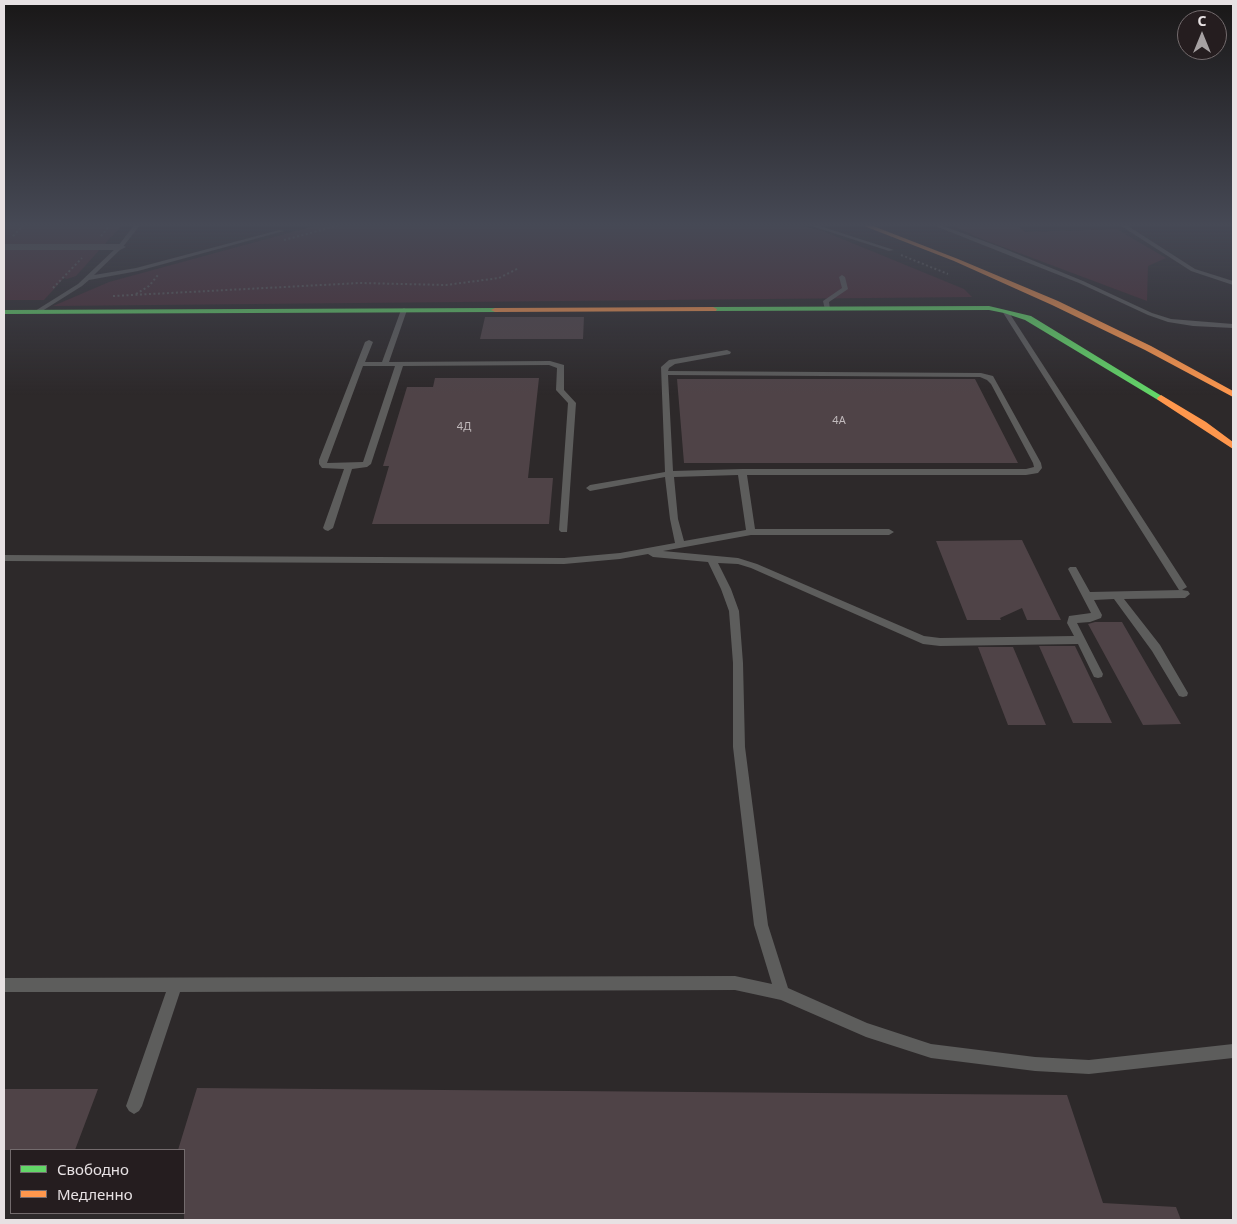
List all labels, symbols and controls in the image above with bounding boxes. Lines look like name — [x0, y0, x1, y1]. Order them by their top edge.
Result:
north arrow — [1177, 10, 1227, 60]
text: С — [1197, 11, 1207, 30]
house number: 4А — [832, 414, 846, 428]
house number: 4Д — [457, 420, 471, 434]
legend — [10, 1149, 185, 1214]
text: Свободно — [57, 1159, 129, 1179]
text: Медленно — [57, 1184, 133, 1204]

